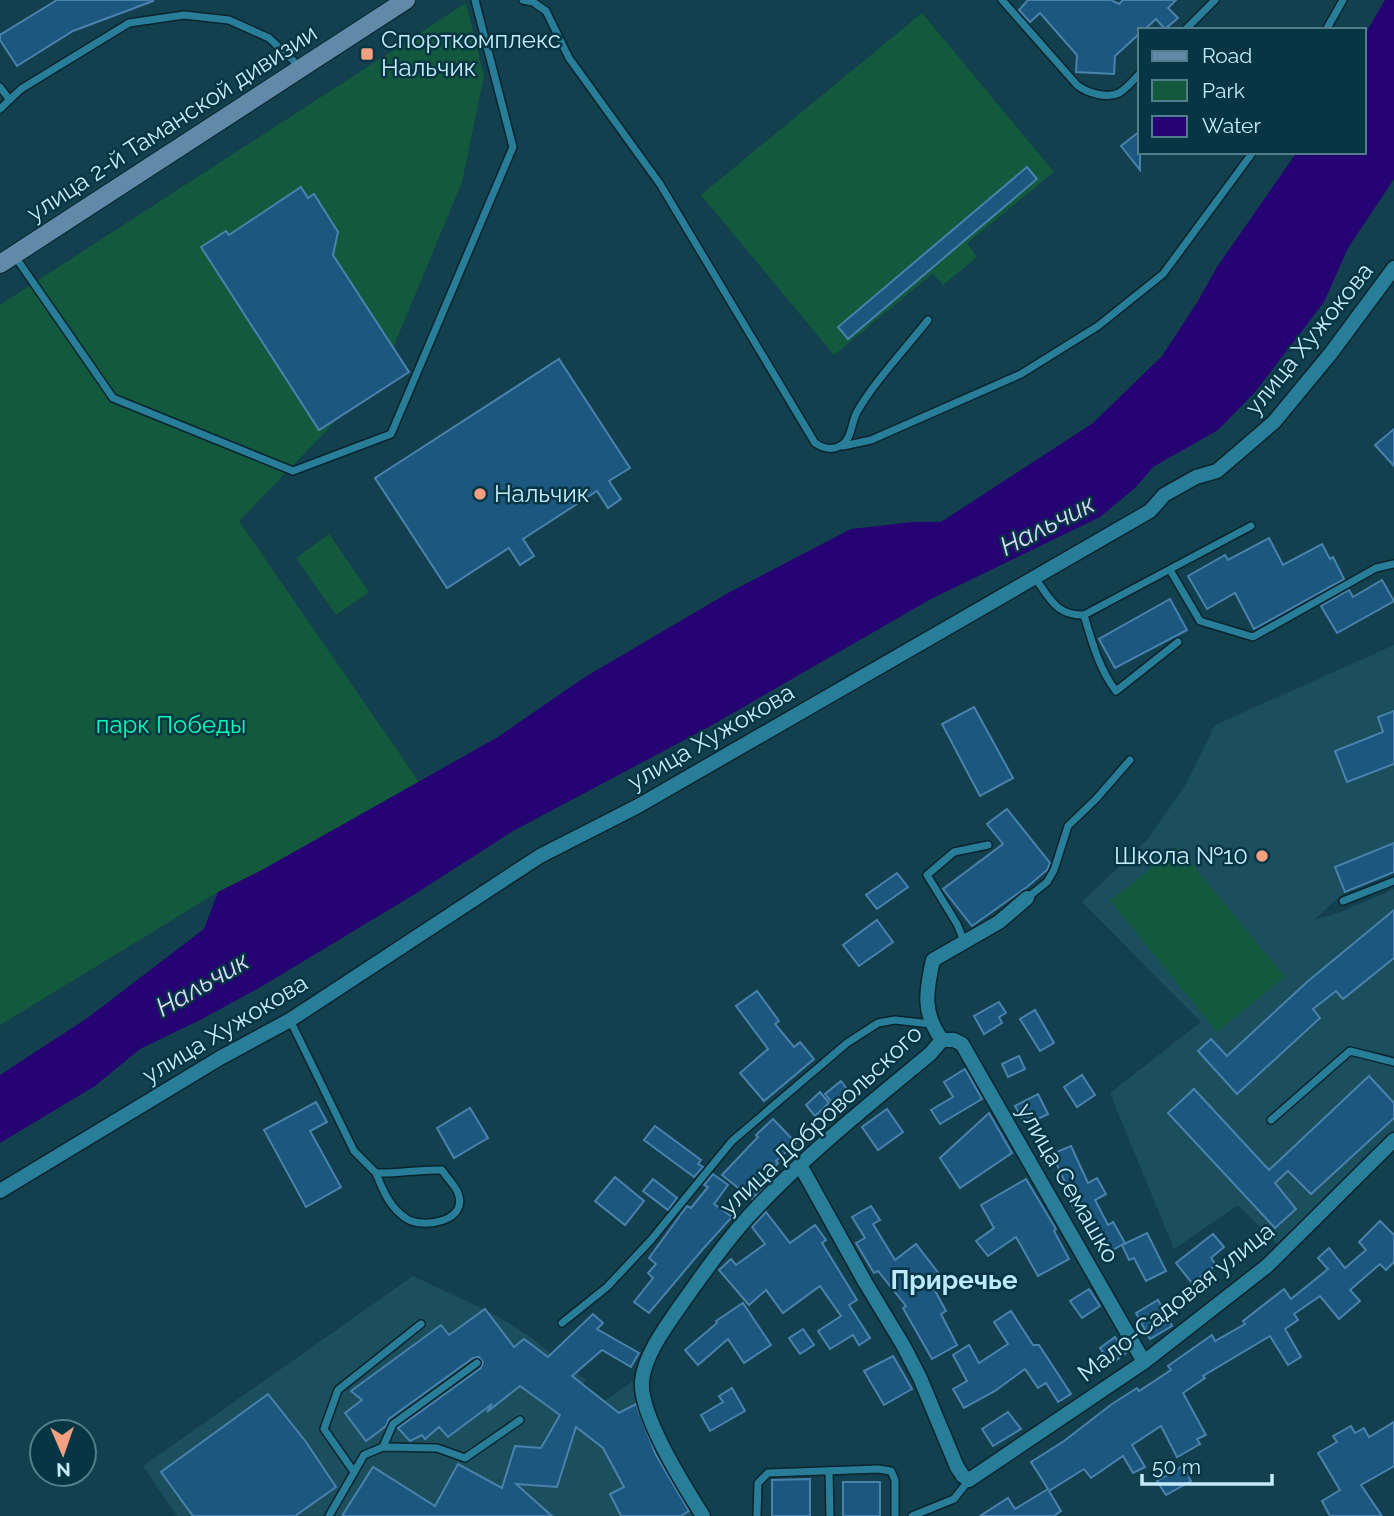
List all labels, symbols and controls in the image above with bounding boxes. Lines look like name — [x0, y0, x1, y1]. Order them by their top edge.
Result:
street label: улица 2-й Таманской дивизии — [21, 18, 322, 227]
place label: Спорткомплекс Нальчик — [381, 25, 561, 82]
legend — [1138, 28, 1366, 154]
text: Road — [1202, 43, 1252, 68]
marker: Спорткомплекс Нальчик — [359, 46, 375, 62]
text: Park — [1202, 78, 1245, 103]
text: Water — [1202, 113, 1261, 138]
street label: улица Хужокова — [1238, 257, 1379, 421]
place label: Нальчик — [494, 479, 589, 508]
marker: Нальчик — [472, 486, 488, 502]
water label: Нальчик — [995, 488, 1099, 561]
street label: улица Хужокова — [622, 677, 799, 796]
park label: парк Победы — [96, 710, 246, 739]
place label: Школа №10 — [1114, 841, 1248, 870]
marker: Школа №10 — [1254, 848, 1270, 864]
water label: Нальчик — [150, 945, 254, 1022]
street label: улица Хужокова — [137, 968, 313, 1089]
street label: улица Добровольского — [714, 1018, 928, 1221]
street label: улица Семашко — [1011, 1098, 1126, 1268]
street label: Мало-Садовая улица — [1072, 1216, 1280, 1387]
district label: Приречье — [890, 1265, 1018, 1295]
north arrow — [28, 1418, 98, 1488]
scale bar — [1142, 1442, 1272, 1486]
text: 50 m — [1152, 1454, 1201, 1479]
text: N — [56, 1459, 71, 1481]

